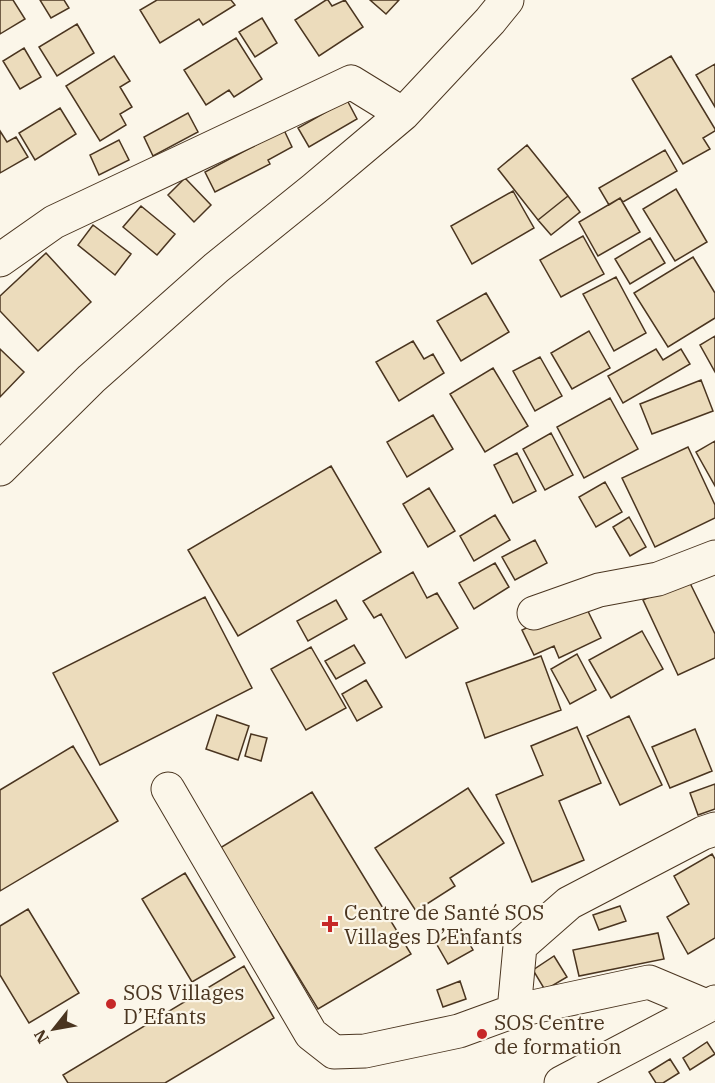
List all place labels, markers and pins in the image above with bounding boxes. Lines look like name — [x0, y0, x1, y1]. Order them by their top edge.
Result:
place label: Centre de Santé SOS Villages D’Enfants — [344, 898, 544, 950]
marker: Centre de Santé SOS Villages D’Enfants — [321, 915, 339, 933]
place label: SOS Villages D’Efants — [123, 978, 245, 1030]
marker: SOS Villages D’Efants — [104, 997, 118, 1011]
place label: SOS Centre de formation — [494, 1008, 622, 1060]
marker: SOS Centre de formation — [475, 1027, 489, 1041]

